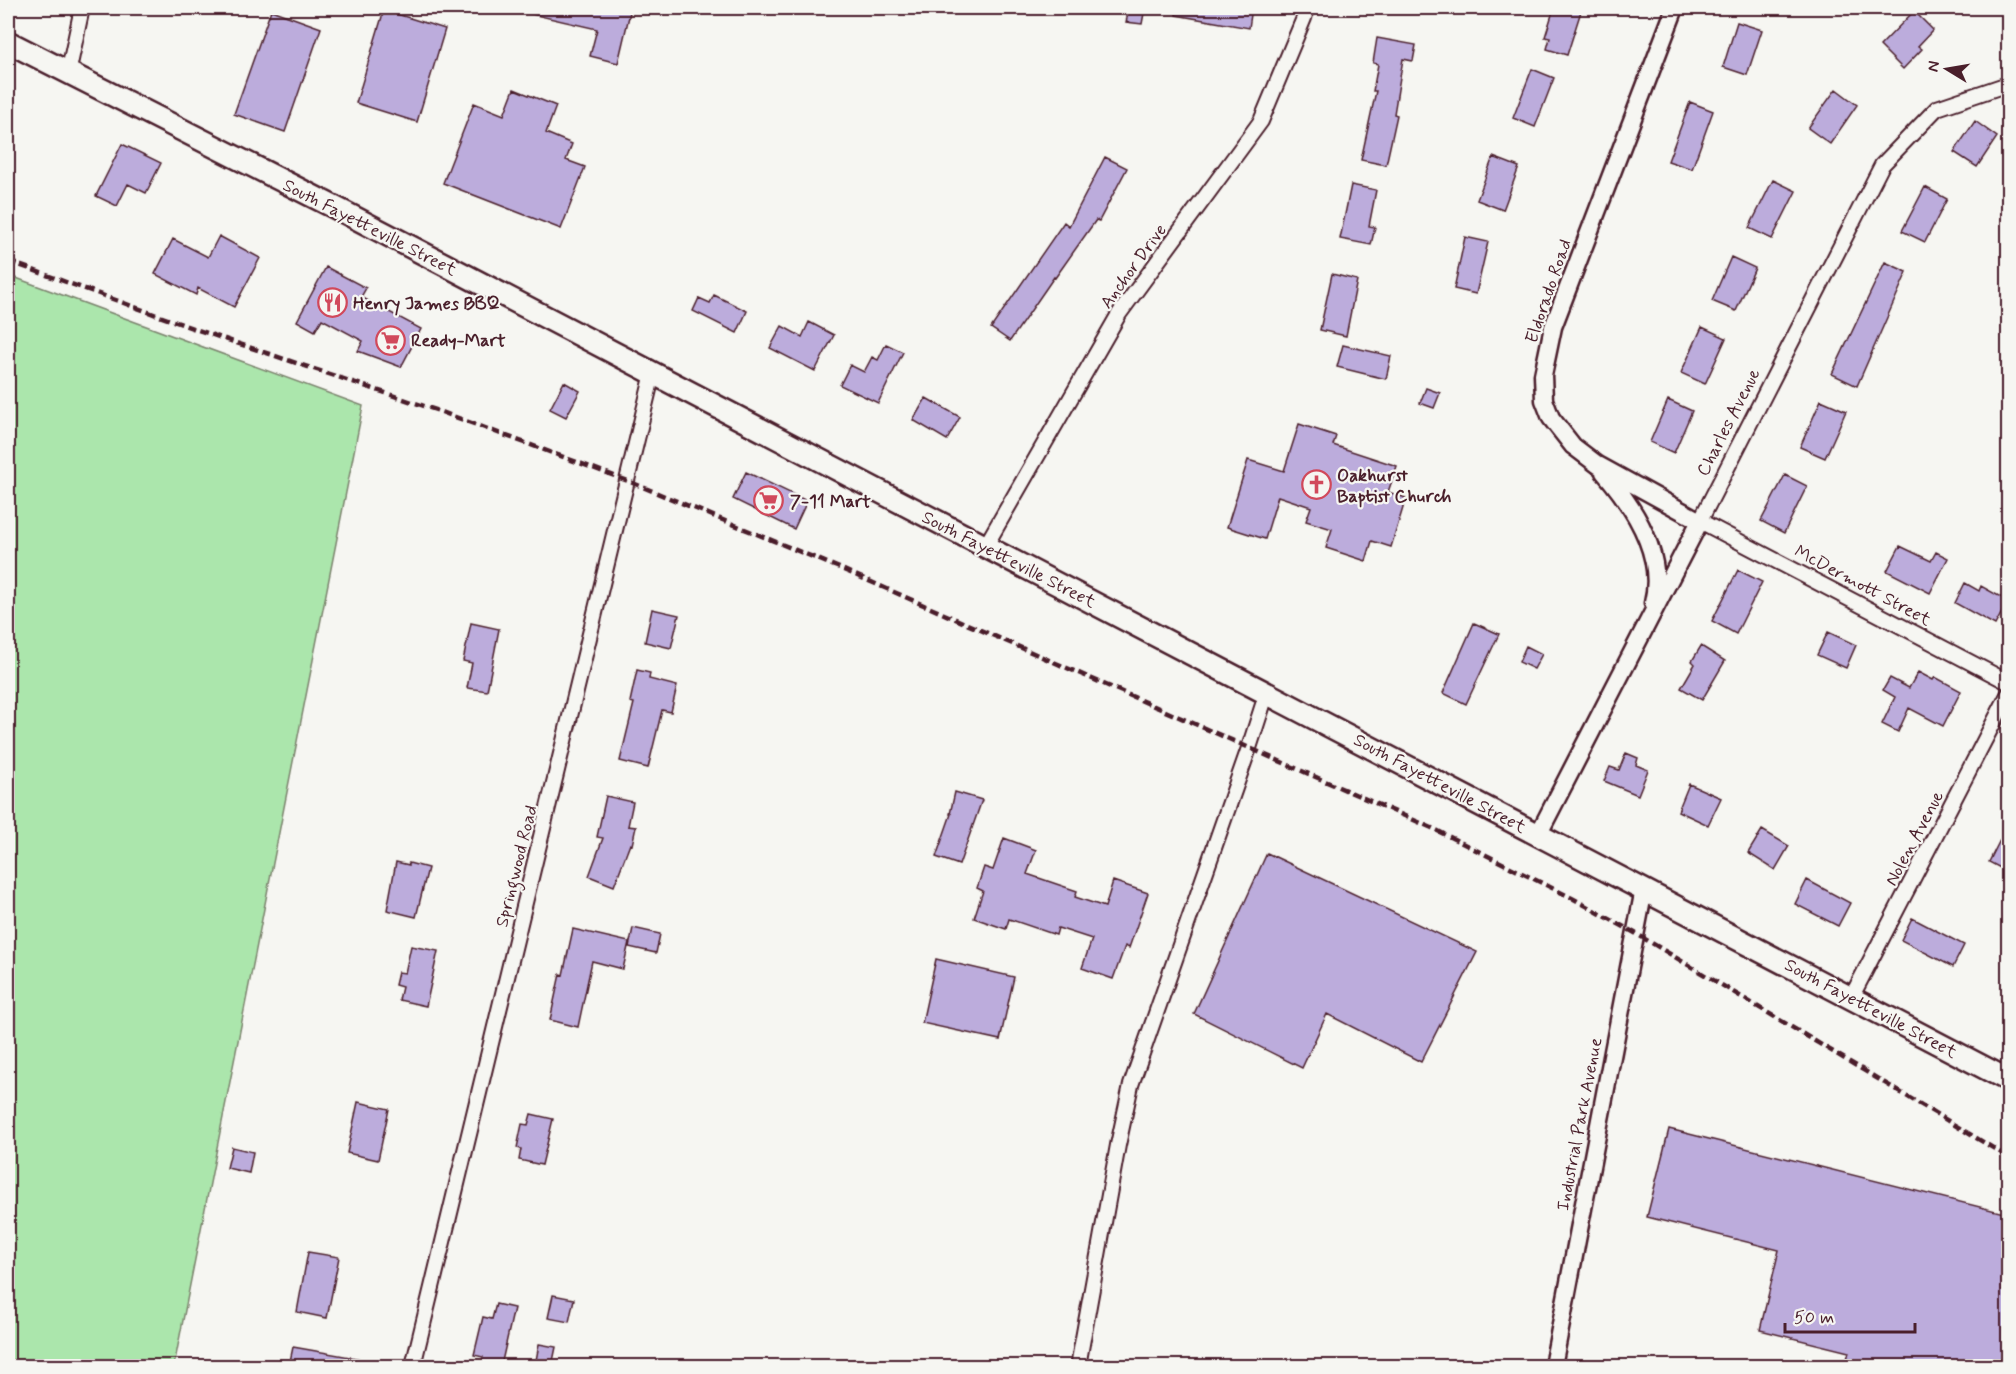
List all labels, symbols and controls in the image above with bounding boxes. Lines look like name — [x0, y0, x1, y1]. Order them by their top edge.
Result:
north arrow — [1917, 39, 1977, 99]
text: N — [1922, 59, 1945, 74]
street label: South Fayetteville Street — [279, 174, 461, 282]
street label: Anchor Drive — [1095, 219, 1173, 314]
street label: Eldorado Road — [1520, 236, 1578, 346]
restaurant icon: Henry James BBQ — [316, 287, 348, 319]
place label: Henry James BBQ — [353, 292, 500, 316]
supermarket icon: Ready-Mart — [374, 324, 406, 356]
place label: Ready-Mart — [411, 329, 506, 353]
street label: Charles Avenue — [1691, 365, 1766, 480]
place label: Oakhurst Baptist Church — [1337, 464, 1452, 509]
church icon: Oakhurst Baptist Church — [1300, 469, 1332, 501]
supermarket icon: 7-11 Mart — [753, 485, 785, 517]
place label: 7-11 Mart — [790, 490, 871, 514]
street label: South Fayetteville Street — [918, 506, 1100, 614]
street label: McDermott Street — [1790, 540, 1936, 632]
street label: South Fayetteville Street — [1349, 728, 1530, 840]
street label: Nolen Avenue — [1880, 787, 1950, 890]
street label: Springwood Road — [490, 803, 546, 930]
street label: South Fayetteville Street — [1780, 953, 1961, 1065]
street label: Industrial Park Avenue — [1551, 1035, 1609, 1213]
scale bar — [1785, 1296, 1916, 1334]
text: 50 m — [1794, 1306, 1834, 1330]

